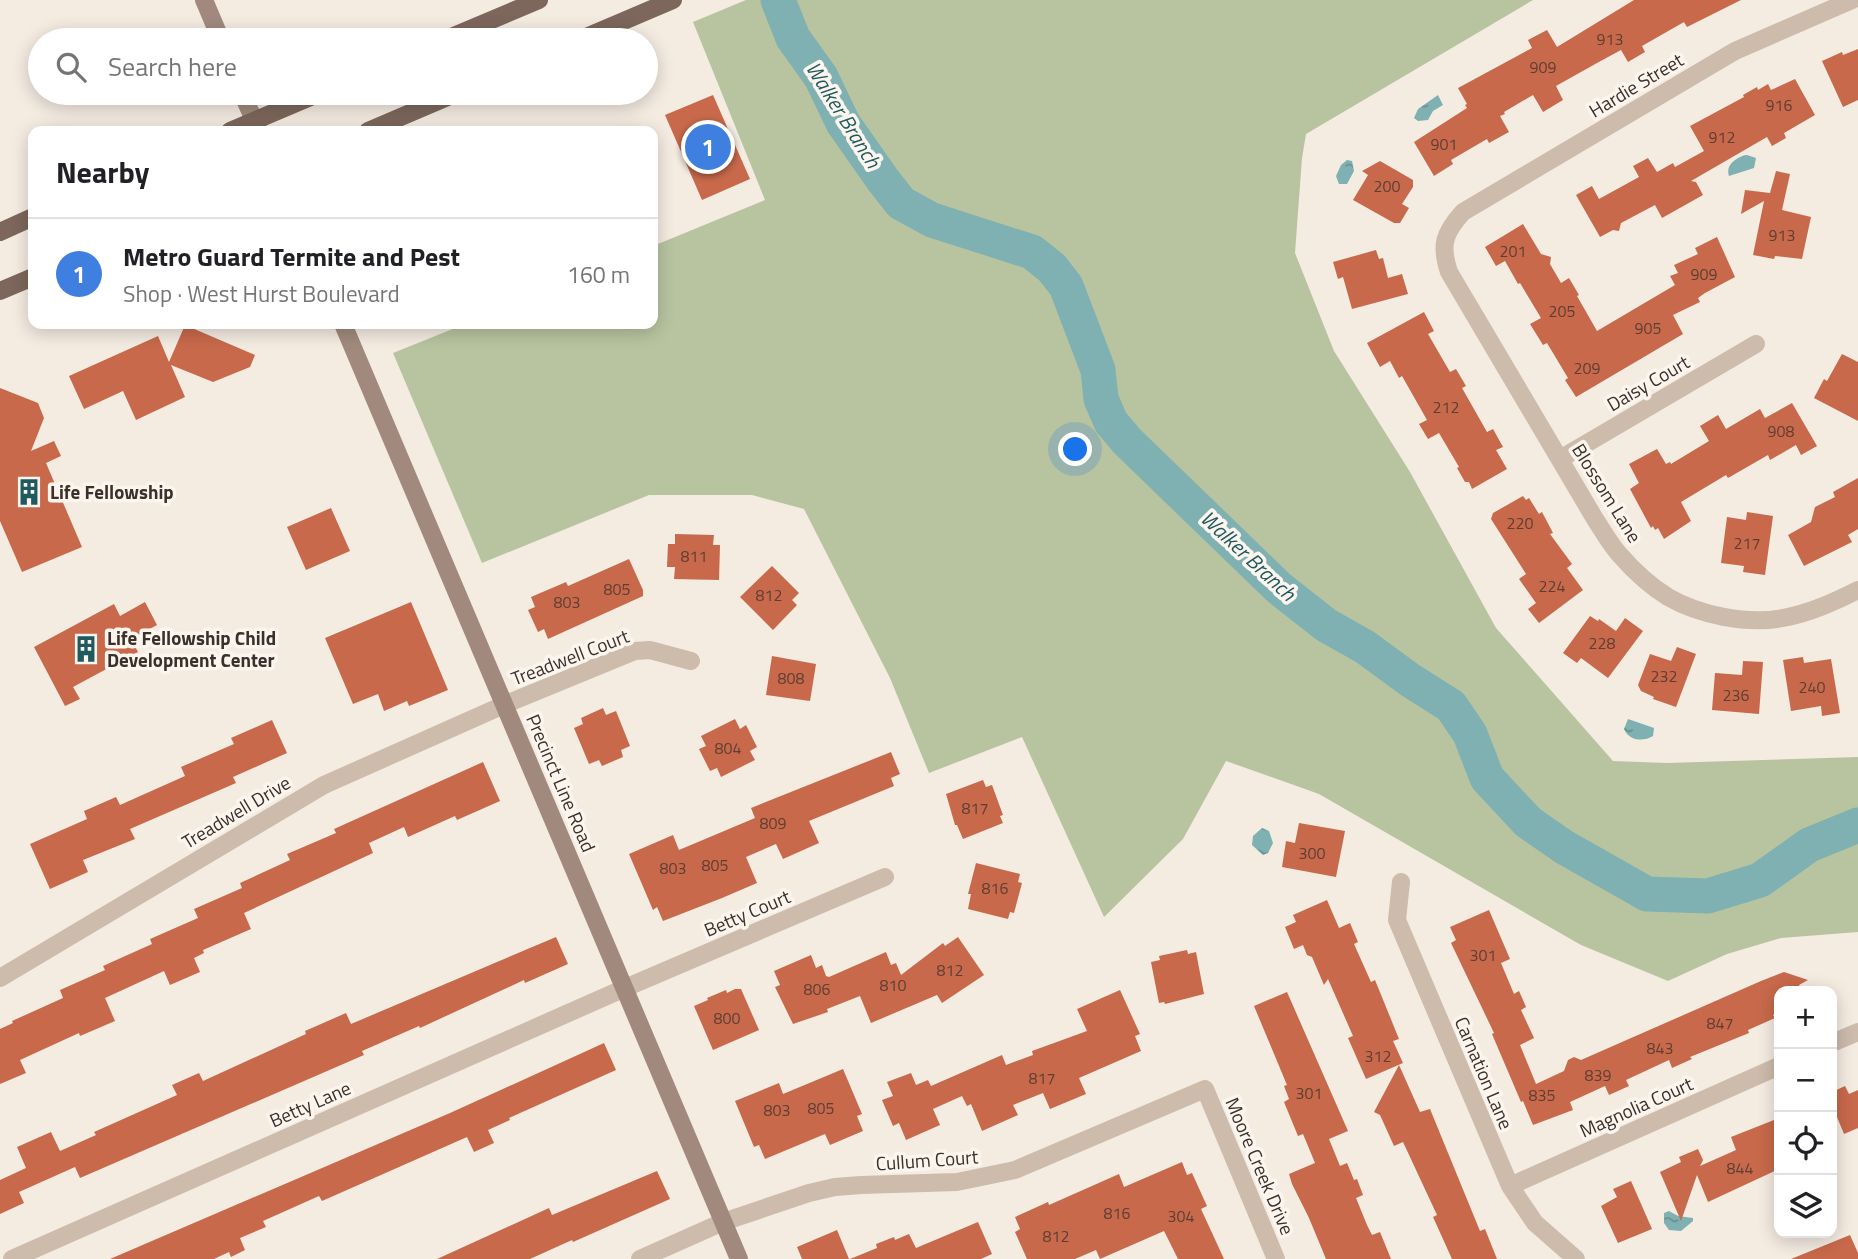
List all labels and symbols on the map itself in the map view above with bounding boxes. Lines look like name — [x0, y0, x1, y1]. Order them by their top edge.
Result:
house number: 913 — [1597, 27, 1623, 51]
street label: Hardie Street — [1583, 45, 1689, 124]
water label: Walker Branch — [798, 55, 890, 174]
house number: 909 — [1530, 55, 1556, 79]
house number: 916 — [1766, 93, 1792, 117]
pin: 1 — [685, 121, 731, 173]
house number: 912 — [1709, 125, 1735, 149]
house number: 901 — [1431, 132, 1457, 156]
house number: 200 — [1374, 174, 1400, 198]
house number: 913 — [1769, 223, 1795, 247]
house number: 201 — [1500, 239, 1526, 263]
house number: 909 — [1691, 262, 1717, 286]
house number: 205 — [1549, 299, 1575, 323]
house number: 905 — [1635, 316, 1661, 340]
street label: Daisy Court — [1601, 347, 1695, 418]
house number: 209 — [1574, 356, 1600, 380]
house number: 212 — [1433, 395, 1459, 419]
house number: 908 — [1768, 419, 1794, 443]
your location — [1058, 432, 1092, 466]
street label: Blossom Lane — [1565, 437, 1649, 548]
building icon: Life Fellowship — [14, 477, 44, 507]
place label: Life Fellowship — [50, 477, 174, 506]
water label: Walker Branch — [1194, 503, 1304, 608]
house number: 220 — [1507, 511, 1533, 535]
house number: 217 — [1734, 531, 1760, 555]
house number: 811 — [681, 544, 707, 568]
house number: 224 — [1539, 574, 1565, 598]
house number: 805 — [604, 577, 630, 601]
house number: 812 — [756, 583, 782, 607]
house number: 803 — [554, 590, 580, 614]
street label: Treadwell Court — [507, 621, 633, 692]
place label: Life Fellowship Child Development Center — [107, 623, 276, 674]
house number: 228 — [1589, 631, 1615, 655]
building icon: Life Fellowship Child Development Center — [71, 634, 101, 664]
house number: 232 — [1651, 664, 1677, 688]
house number: 808 — [778, 666, 804, 690]
house number: 240 — [1799, 675, 1825, 699]
house number: 236 — [1723, 683, 1749, 707]
street label: Precinct Line Road — [519, 709, 604, 856]
house number: 804 — [715, 736, 741, 760]
street label: Treadwell Drive — [176, 768, 296, 856]
house number: 817 — [962, 796, 988, 820]
house number: 809 — [760, 811, 786, 835]
house number: 300 — [1299, 841, 1325, 865]
house number: 805 — [702, 853, 728, 877]
house number: 803 — [660, 856, 686, 880]
house number: 816 — [982, 876, 1008, 900]
street label: Betty Court — [699, 881, 795, 944]
house number: 301 — [1470, 943, 1496, 967]
house number: 812 — [937, 958, 963, 982]
house number: 810 — [880, 973, 906, 997]
house number: 806 — [804, 977, 830, 1001]
house number: 800 — [714, 1006, 740, 1030]
house number: 847 — [1707, 1011, 1733, 1035]
street label: Carnation Lane — [1448, 1012, 1521, 1134]
house number: 843 — [1647, 1036, 1673, 1060]
house number: 312 — [1365, 1044, 1391, 1068]
house number: 839 — [1585, 1063, 1611, 1087]
house number: 817 — [1029, 1066, 1055, 1090]
street label: Magnolia Court — [1575, 1069, 1697, 1144]
street label: Betty Lane — [264, 1073, 355, 1134]
house number: 301 — [1296, 1081, 1322, 1105]
house number: 835 — [1529, 1083, 1555, 1107]
street label: Moore Creek Drive — [1218, 1093, 1302, 1239]
house number: 805 — [808, 1096, 834, 1120]
house number: 803 — [764, 1098, 790, 1122]
street label: Cullum Court — [875, 1141, 980, 1178]
house number: 844 — [1727, 1156, 1753, 1180]
house number: 816 — [1104, 1201, 1130, 1225]
house number: 304 — [1168, 1204, 1194, 1228]
house number: 812 — [1043, 1224, 1069, 1248]

